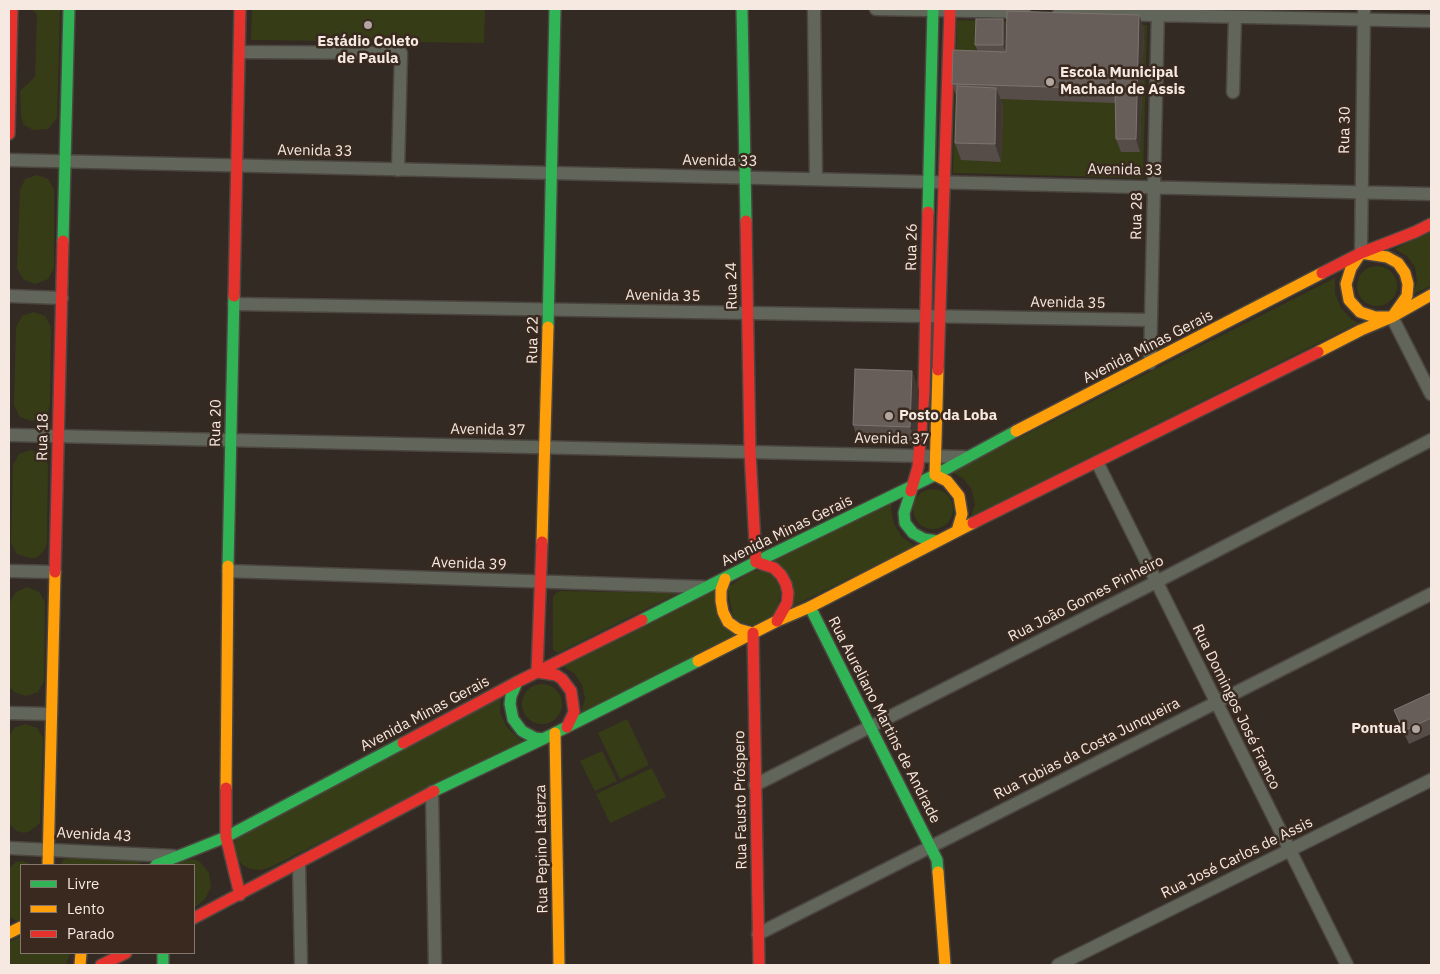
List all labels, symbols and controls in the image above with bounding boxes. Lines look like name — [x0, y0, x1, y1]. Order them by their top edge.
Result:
marker: Estádio Coleto de Paula — [362, 19, 374, 31]
place label: Estádio Coleto de Paula — [317, 33, 419, 68]
place label: Escola Municipal Machado de Assis — [1060, 64, 1185, 99]
marker: Escola Municipal Machado de Assis — [1044, 76, 1056, 88]
street label: Rua 30 — [1336, 106, 1354, 154]
street label: Avenida 33 — [277, 141, 353, 161]
street label: Avenida 33 — [682, 151, 758, 171]
street label: Avenida 33 — [1087, 160, 1163, 180]
street label: Rua 28 — [1128, 192, 1146, 240]
street label: Rua 26 — [903, 223, 921, 271]
street label: Rua 24 — [723, 262, 741, 310]
street label: Avenida 35 — [625, 286, 701, 306]
street label: Avenida 35 — [1030, 293, 1106, 313]
street label: Avenida Minas Gerais — [1080, 306, 1216, 388]
street label: Rua 22 — [524, 316, 542, 364]
street label: Rua 20 — [207, 399, 225, 447]
place label: Posto da Loba — [899, 407, 997, 425]
marker: Posto da Loba — [883, 410, 895, 422]
street label: Rua 18 — [34, 413, 52, 461]
street label: Avenida 37 — [450, 420, 526, 440]
street label: Avenida 37 — [854, 429, 930, 449]
street label: Avenida Minas Gerais — [718, 491, 856, 571]
street label: Rua João Gomes Pinheiro — [1005, 552, 1167, 646]
street label: Avenida 39 — [431, 554, 507, 574]
street label: Rua Aureliano Martins de Andrade — [824, 614, 944, 826]
street label: Rua Domingos José Franco — [1188, 621, 1284, 793]
street label: Avenida Minas Gerais — [357, 672, 493, 756]
street label: Rua Tobias da Costa Junqueira — [991, 694, 1183, 804]
place label: Pontual — [1351, 720, 1406, 738]
marker: Pontual — [1410, 723, 1422, 735]
street label: Rua Fausto Próspero — [731, 730, 751, 870]
street label: Rua Pepino Laterza — [532, 784, 552, 914]
street label: Rua José Carlos de Assis — [1158, 813, 1316, 903]
street label: Avenida 43 — [56, 824, 132, 846]
legend — [20, 864, 195, 954]
text: Livre — [67, 874, 99, 893]
text: Lento — [67, 899, 105, 918]
text: Parado — [67, 924, 115, 943]

